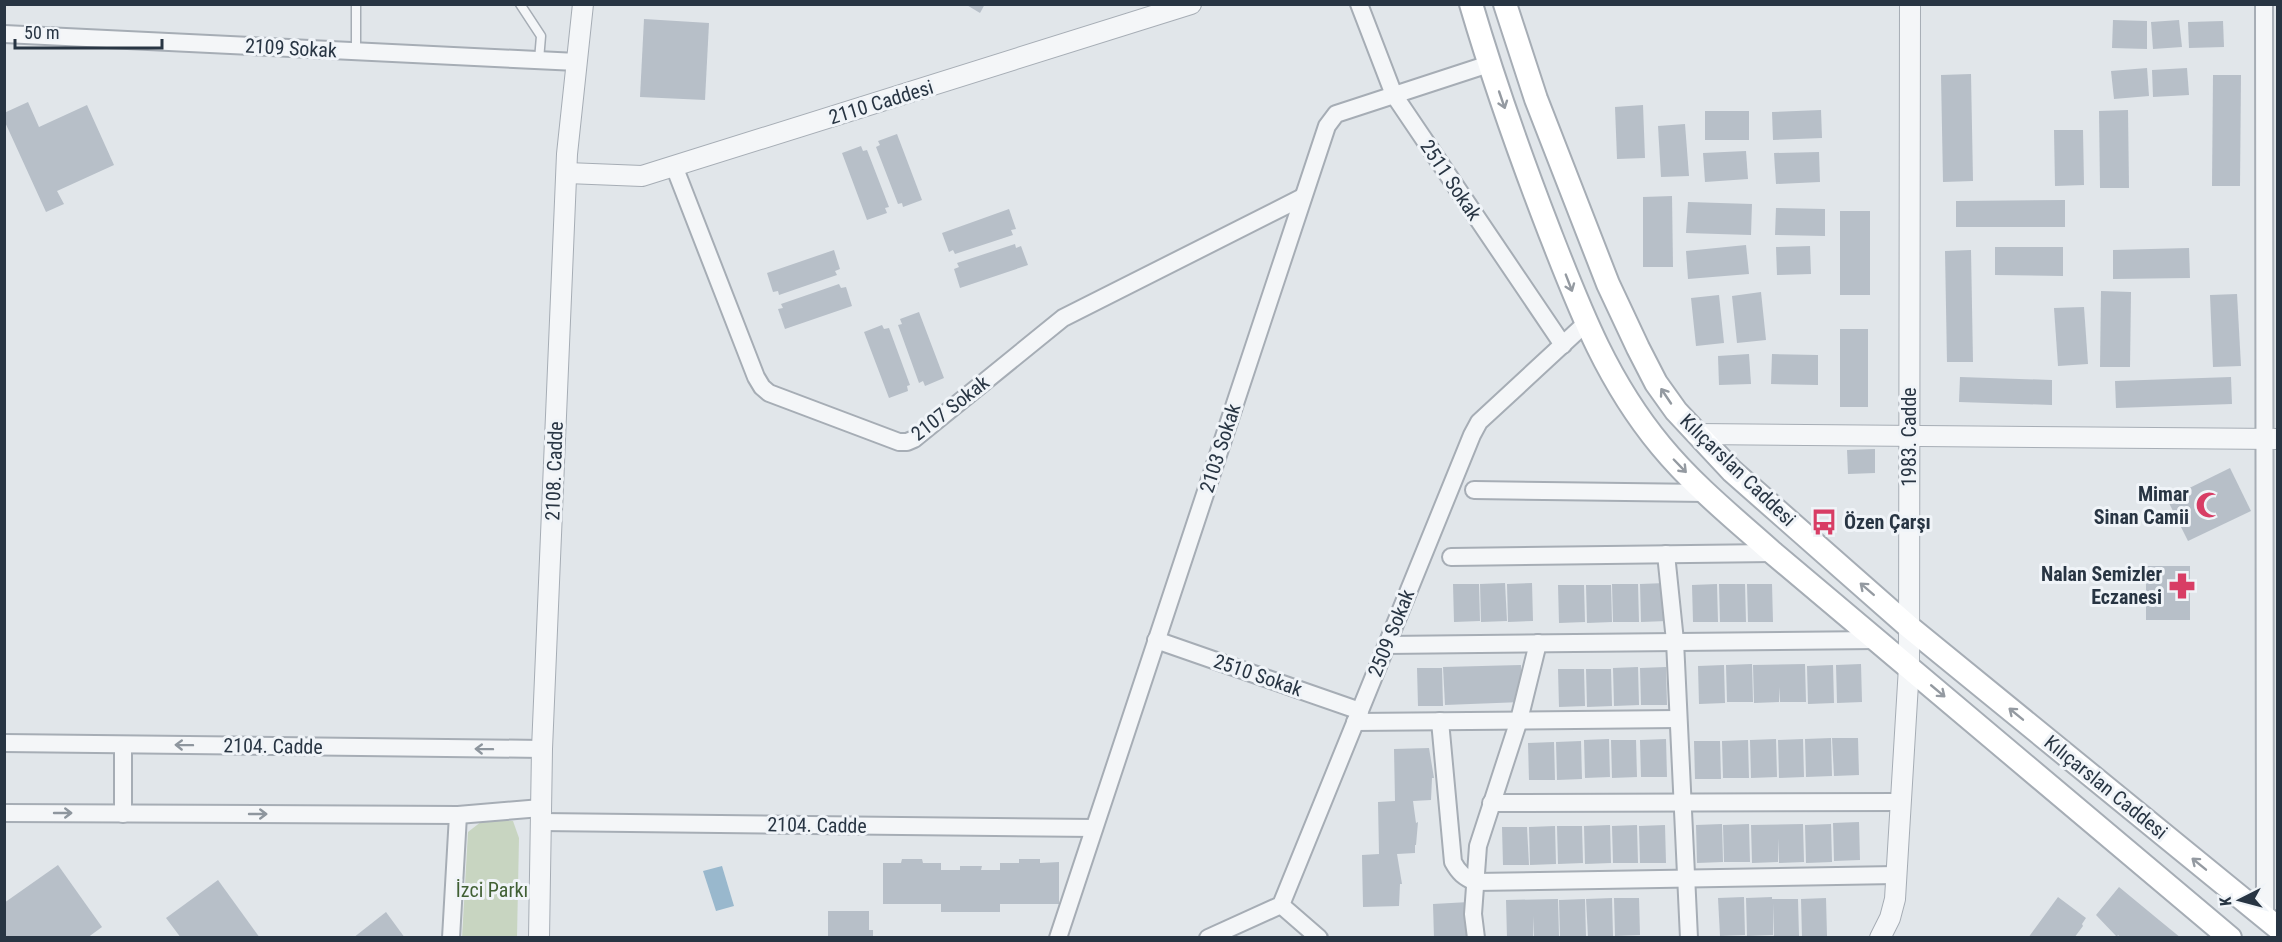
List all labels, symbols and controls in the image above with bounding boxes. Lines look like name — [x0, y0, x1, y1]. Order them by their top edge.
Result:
scale bar — [15, 12, 162, 50]
text: 50 m — [24, 22, 59, 43]
street label: 2109 Sokak — [244, 34, 338, 62]
street label: 2110 Caddesi — [826, 75, 936, 129]
one-way arrow — [1497, 90, 1508, 109]
street label: 2511 Sokak — [1415, 135, 1487, 225]
one-way arrow — [1565, 273, 1576, 292]
street label: 2107 Sokak — [906, 370, 994, 446]
street label: 1983. Cadde — [1897, 387, 1921, 487]
one-way arrow — [1660, 389, 1672, 405]
street label: 2103 Sokak — [1194, 400, 1246, 496]
street label: Kılıçarslan Caddesi — [1675, 409, 1801, 531]
street label: 2108. Cadde — [540, 421, 568, 521]
one-way arrow — [1673, 459, 1688, 474]
place label: Mimar Sinan Camii — [2094, 482, 2189, 529]
mosque icon: Mimar Sinan Camii — [2194, 490, 2224, 520]
bus stop icon: Özen Çarşı — [1809, 507, 1839, 537]
place label: Özen Çarşı — [1844, 510, 1931, 534]
place label: Nalan Semizler Eczanesi — [2041, 562, 2162, 609]
pharmacy icon: Nalan Semizler Eczanesi — [2167, 571, 2197, 601]
one-way arrow — [1860, 582, 1875, 596]
street label: 2509 Sokak — [1363, 586, 1419, 680]
street label: 2510 Sokak — [1211, 649, 1305, 701]
one-way arrow — [1930, 684, 1945, 698]
one-way arrow — [2009, 707, 2024, 721]
street label: Kılıçarslan Caddesi — [2040, 730, 2172, 844]
street label: 2104. Cadde — [223, 733, 323, 759]
one-way arrow — [174, 739, 194, 751]
one-way arrow — [474, 743, 494, 754]
one-way arrow — [52, 808, 72, 819]
one-way arrow — [247, 808, 267, 820]
street label: 2104. Cadde — [767, 812, 867, 838]
one-way arrow — [2191, 858, 2207, 871]
north arrow — [2210, 870, 2270, 930]
park label: İzci Parkı — [456, 878, 528, 902]
text: K — [2216, 896, 2235, 907]

